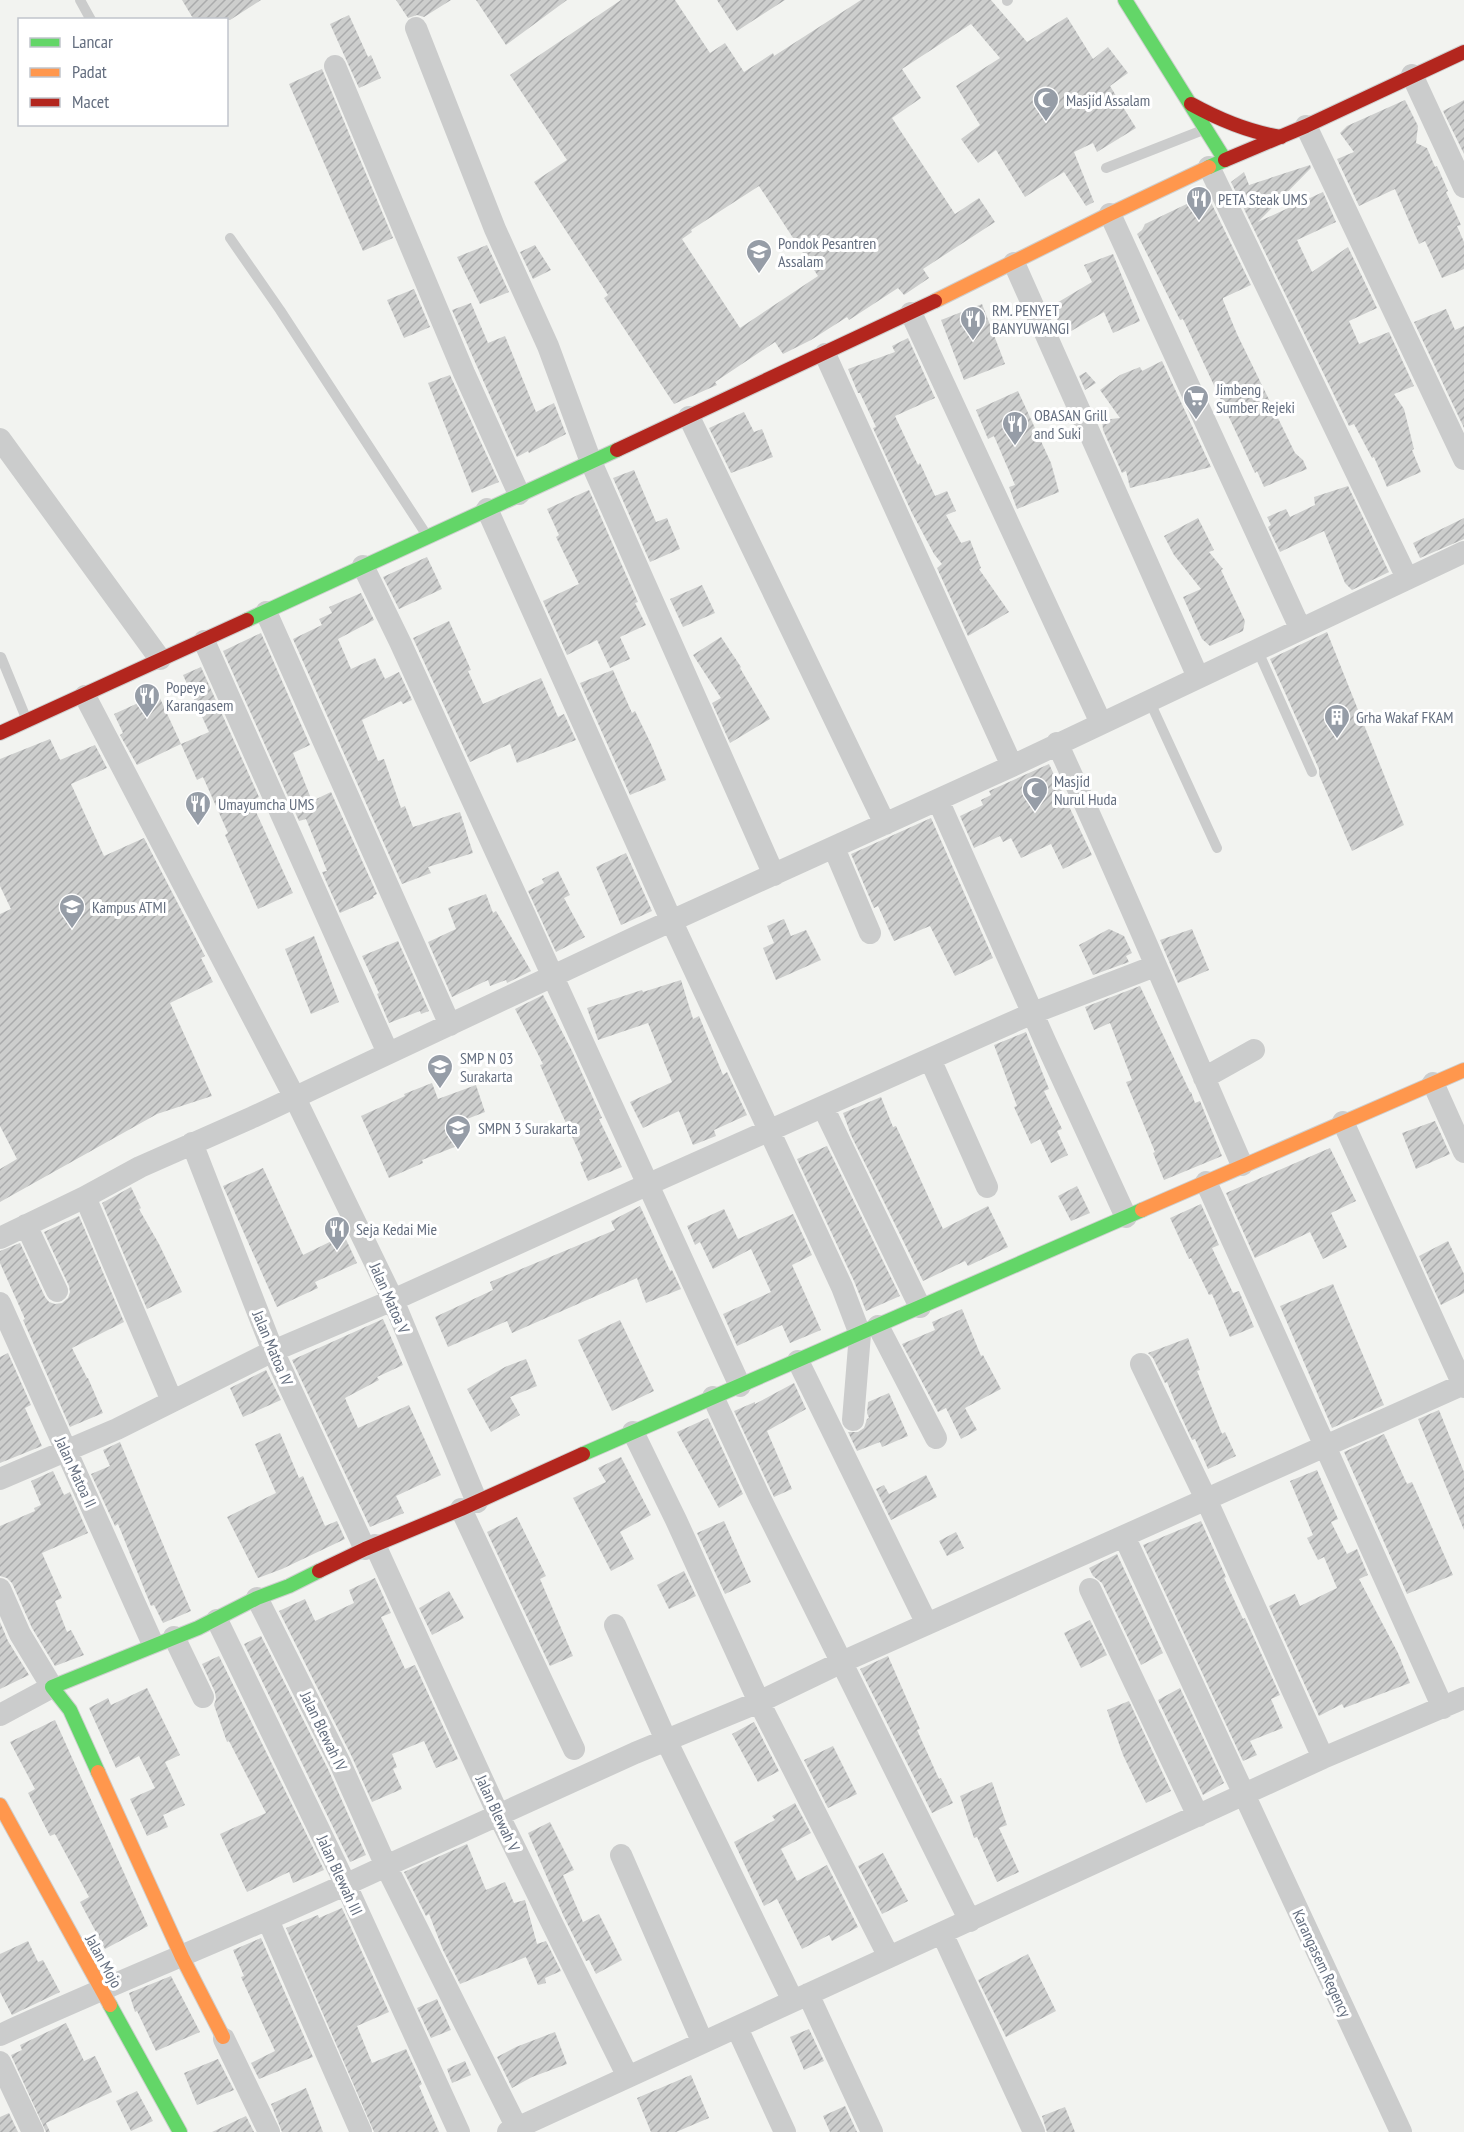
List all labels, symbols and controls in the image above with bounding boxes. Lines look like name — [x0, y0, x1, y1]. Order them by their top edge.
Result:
legend — [18, 18, 228, 126]
text: Lancar — [72, 30, 113, 53]
text: Padat — [72, 60, 107, 83]
mosque icon: Masjid Assalam — [1031, 85, 1061, 123]
text: Macet — [72, 90, 109, 113]
place label: Masjid Assalam — [1066, 90, 1150, 110]
restaurant icon: PETA Steak UMS — [1184, 184, 1214, 222]
place label: PETA Steak UMS — [1218, 189, 1308, 209]
place label: Pondok Pesantren Assalam — [778, 233, 876, 271]
school or university icon: Pondok Pesantren Assalam — [744, 237, 774, 275]
place label: RM. PENYET BANYUWANGI — [992, 300, 1069, 338]
restaurant icon: RM. PENYET BANYUWANGI — [958, 304, 988, 342]
place label: Jimbeng Sumber Rejeki — [1215, 379, 1295, 417]
supermarket icon: Jimbeng Sumber Rejeki — [1181, 383, 1211, 421]
place label: OBASAN Grill and Suki — [1034, 405, 1108, 443]
restaurant icon: OBASAN Grill and Suki — [1000, 409, 1030, 447]
place label: Popeye Karangasem — [166, 677, 234, 715]
restaurant icon: Popeye Karangasem — [132, 681, 162, 719]
building icon: Grha Wakaf FKAM — [1322, 702, 1352, 740]
place label: Grha Wakaf FKAM — [1356, 707, 1453, 727]
place label: Masjid Nurul Huda — [1054, 771, 1117, 809]
mosque icon: Masjid Nurul Huda — [1020, 775, 1050, 813]
restaurant icon: Umayumcha UMS — [183, 789, 213, 827]
place label: Umayumcha UMS — [218, 794, 315, 814]
school or university icon: Kampus ATMI — [57, 892, 87, 930]
place label: Kampus ATMI — [92, 897, 166, 917]
place label: SMP N 03 Surakarta — [460, 1048, 514, 1086]
school or university icon: SMP N 03 Surakarta — [425, 1052, 455, 1090]
school or university icon: SMPN 3 Surakarta — [443, 1113, 473, 1151]
place label: SMPN 3 Surakarta — [478, 1118, 578, 1138]
restaurant icon: Seja Kedai Mie — [322, 1214, 352, 1252]
place label: Seja Kedai Mie — [356, 1219, 437, 1239]
street label: Jalan Matoa V — [365, 1259, 415, 1337]
street label: Jalan Matoa IV — [248, 1307, 298, 1389]
street label: Jalan Matoa II — [50, 1433, 101, 1511]
street label: Jalan Blewah IV — [296, 1687, 352, 1775]
street label: Jalan Blewah V — [471, 1771, 525, 1855]
street label: Jalan Blewah III — [312, 1831, 367, 1918]
street label: Karangasem Regency — [1288, 1906, 1356, 2020]
street label: Jalan Mojo — [81, 1930, 127, 1991]

